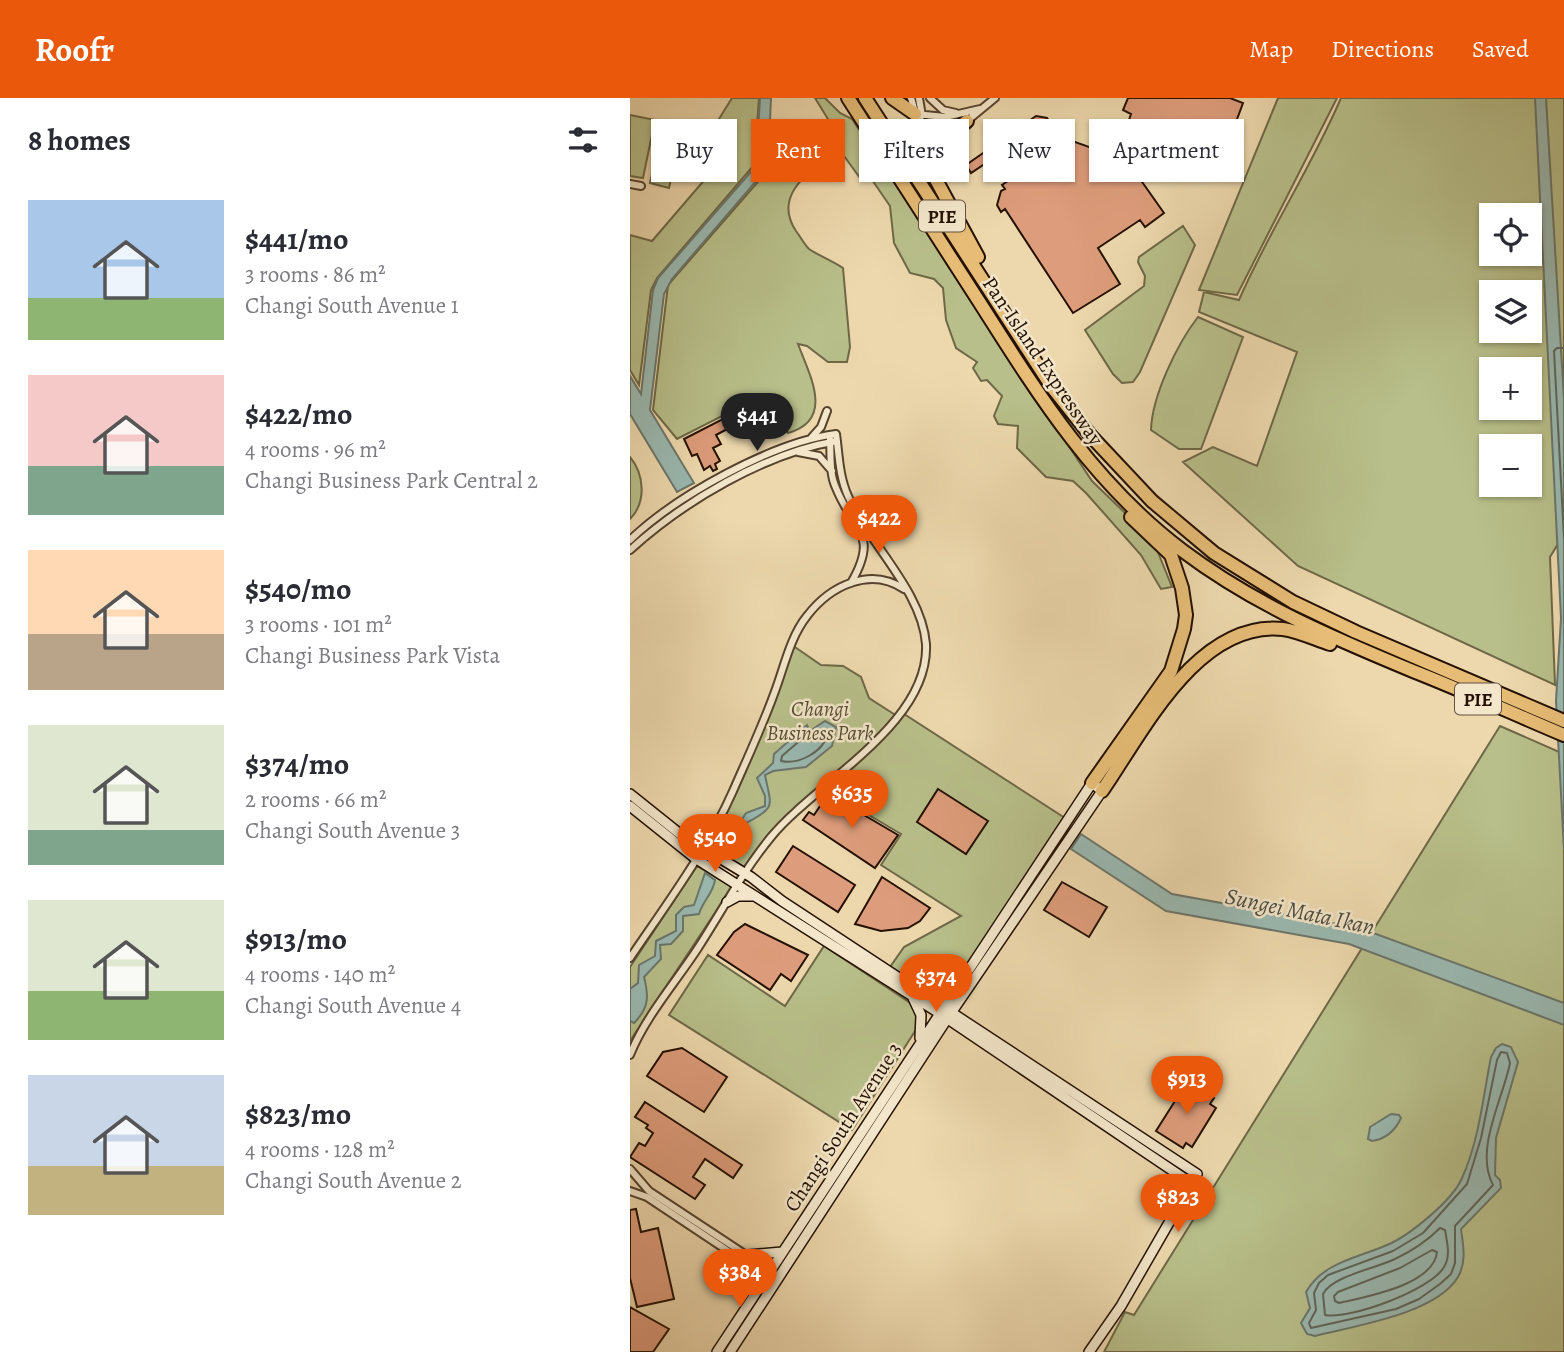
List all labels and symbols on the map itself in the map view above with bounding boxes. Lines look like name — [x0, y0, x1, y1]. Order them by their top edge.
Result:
road number: PIE — [919, 200, 965, 232]
street label: Pan-Island Expressway — [976, 271, 1110, 451]
pin: $441 — [716, 394, 798, 453]
pin: $422 — [838, 496, 920, 555]
road number: PIE — [1455, 684, 1501, 714]
park label: Changi Business Park — [766, 695, 874, 747]
pin: $635 — [811, 770, 893, 830]
pin: $540 — [674, 814, 756, 874]
water label: Sungei Mata Ikan — [1222, 881, 1378, 942]
pin: $374 — [895, 954, 977, 1014]
street label: Changi South Avenue 3 — [778, 1037, 908, 1217]
pin: $913 — [1146, 1056, 1228, 1116]
pin: $823 — [1137, 1174, 1219, 1234]
pin: $384 — [699, 1250, 781, 1309]

